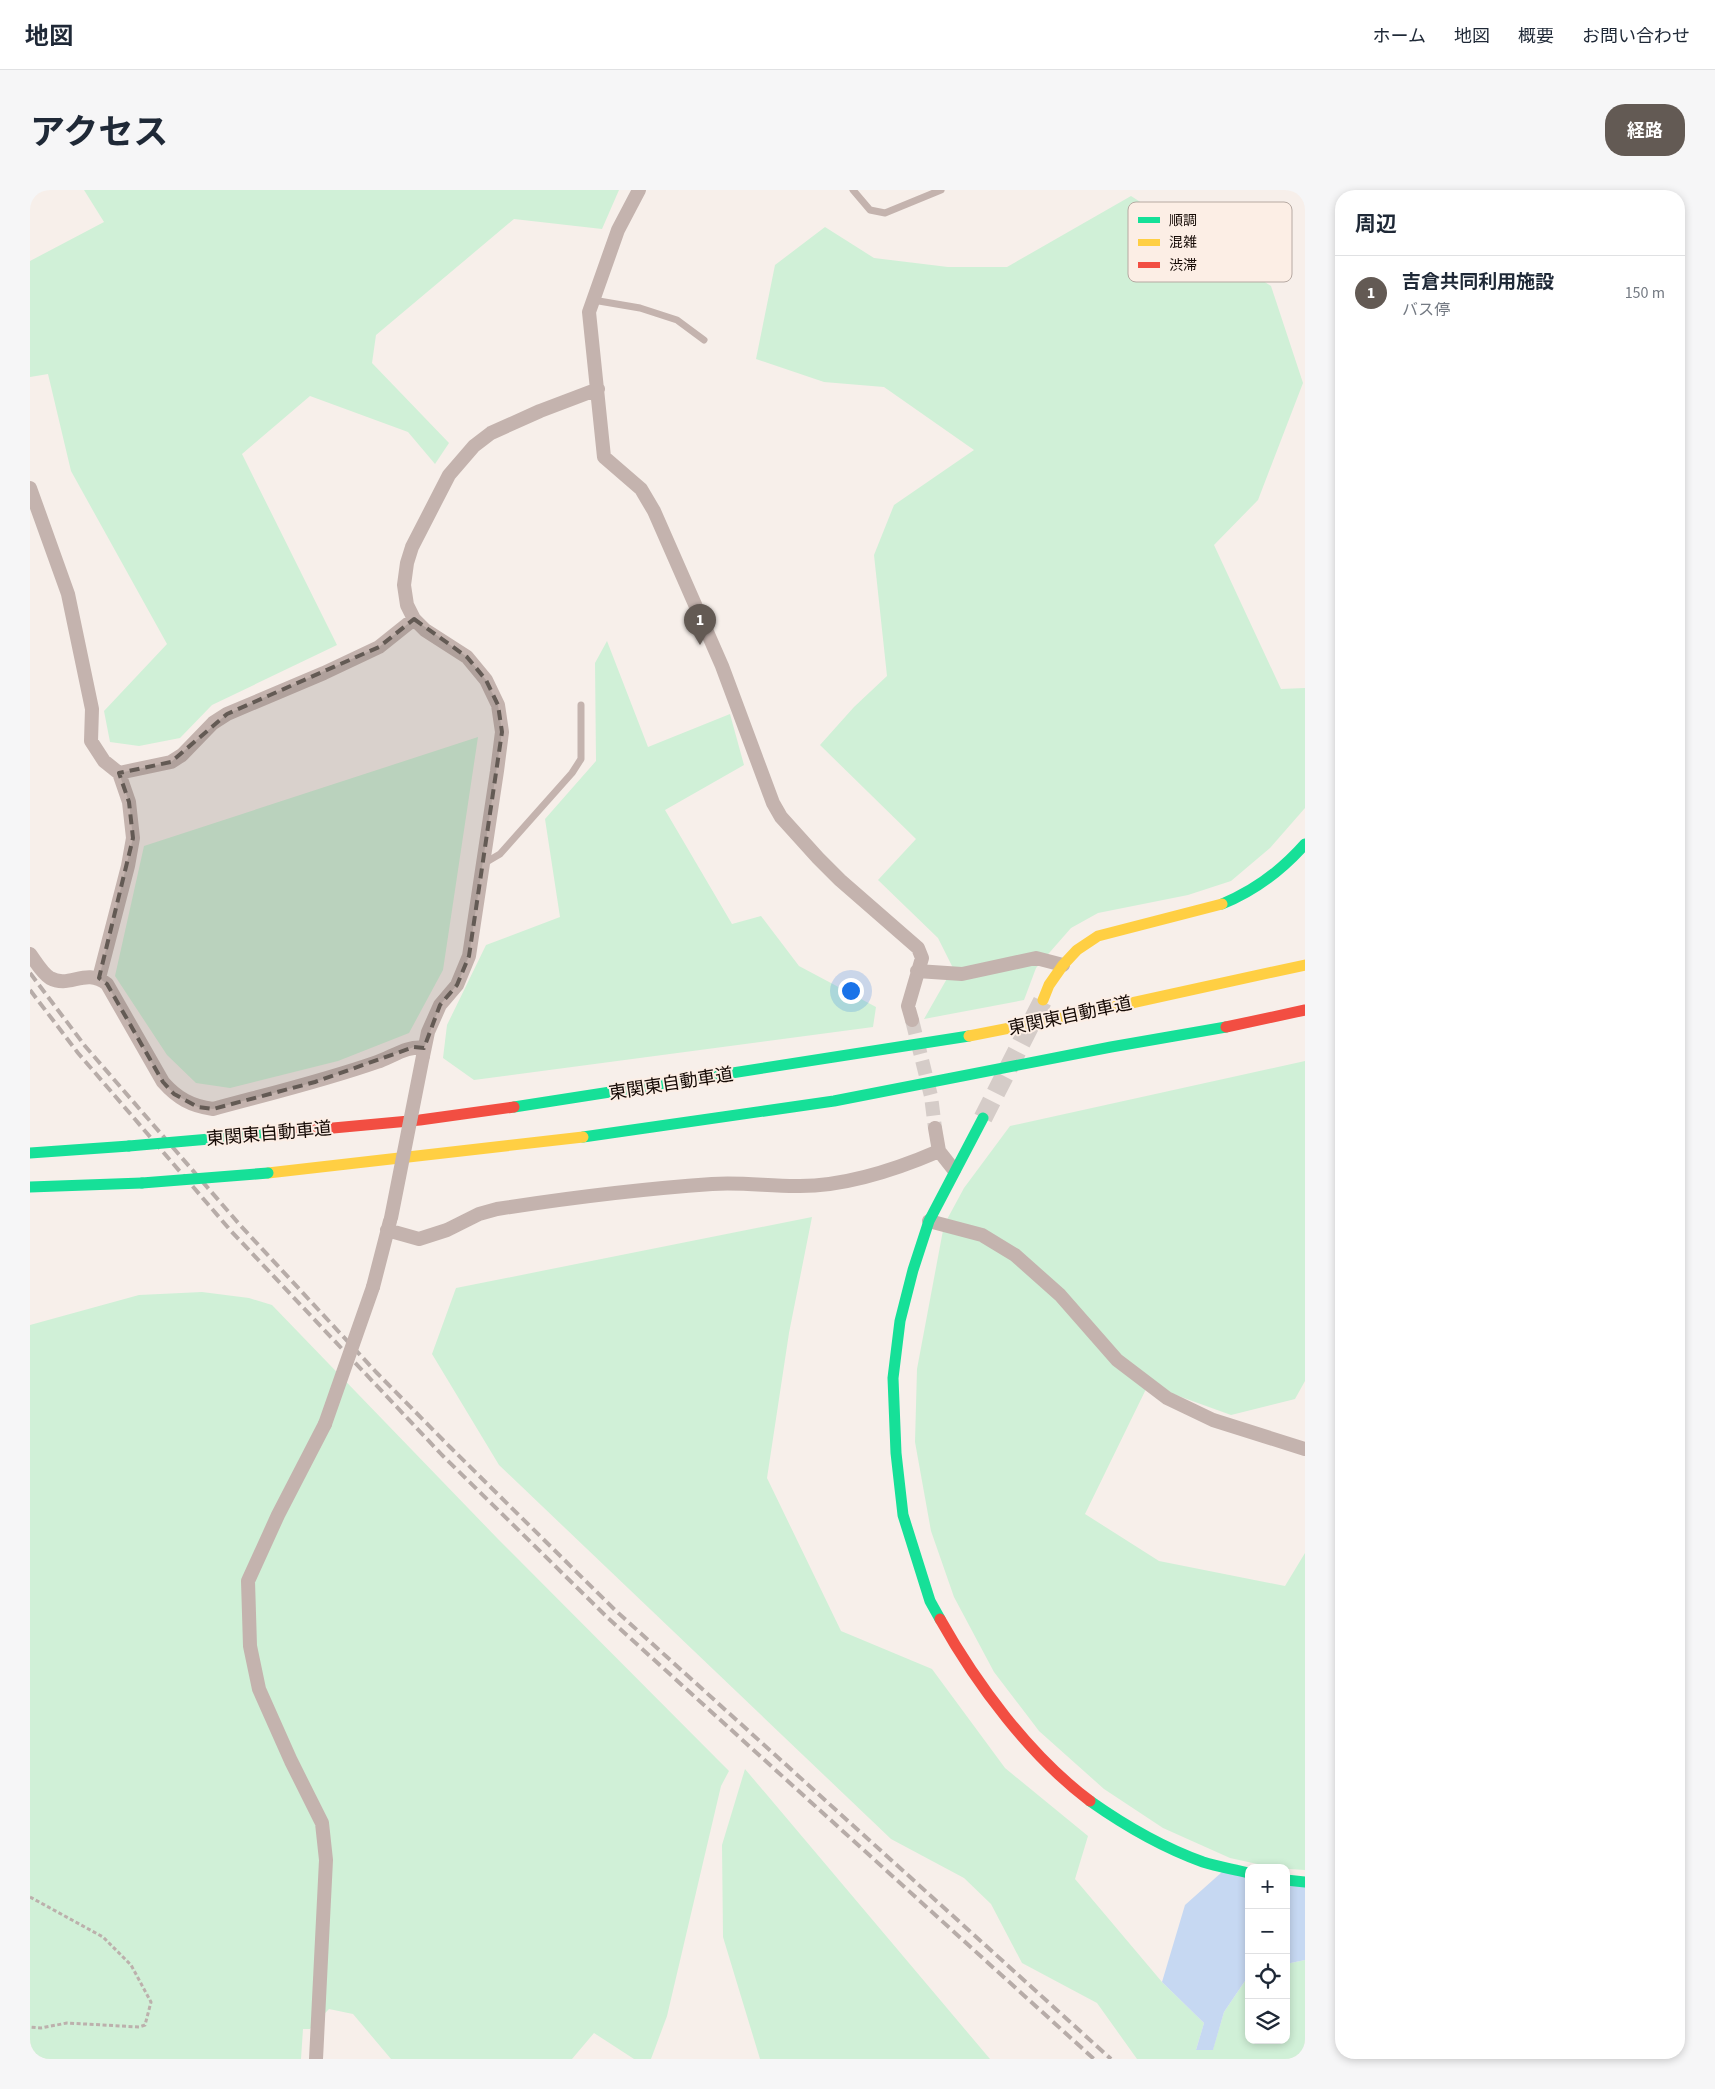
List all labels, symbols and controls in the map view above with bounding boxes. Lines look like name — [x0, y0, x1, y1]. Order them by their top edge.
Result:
text: 地図 — [25, 19, 73, 54]
text: ホーム — [1373, 24, 1426, 49]
text: 地図 — [1454, 24, 1490, 49]
text: 概要 — [1518, 24, 1554, 49]
text: お問い合わせ — [1582, 24, 1690, 49]
button: 経路 — [1605, 104, 1685, 156]
text: アクセス — [30, 108, 168, 158]
legend — [1128, 202, 1292, 282]
text: 周辺 — [1355, 209, 1397, 239]
text: 順調 — [1169, 211, 1197, 231]
text: 混雑 — [1169, 233, 1197, 253]
text: 渋滞 — [1169, 256, 1197, 276]
text: 吉倉共同利用施設 — [1402, 269, 1554, 296]
text: 1 — [1367, 282, 1375, 304]
text: 150 m — [1625, 282, 1665, 304]
text: バス停 — [1402, 299, 1450, 321]
pin: 1 — [684, 604, 716, 645]
your location — [838, 978, 864, 1004]
street label: 東関東自動車道 — [1006, 991, 1134, 1041]
street label: 東関東自動車道 — [607, 1062, 735, 1106]
street label: 東関東自動車道 — [205, 1116, 333, 1152]
map controls — [1245, 1864, 1290, 2044]
button: + — [1245, 1864, 1290, 1909]
button: − — [1245, 1909, 1290, 1954]
button: locate — [1245, 1954, 1290, 1999]
button: layers — [1245, 1999, 1290, 2044]

